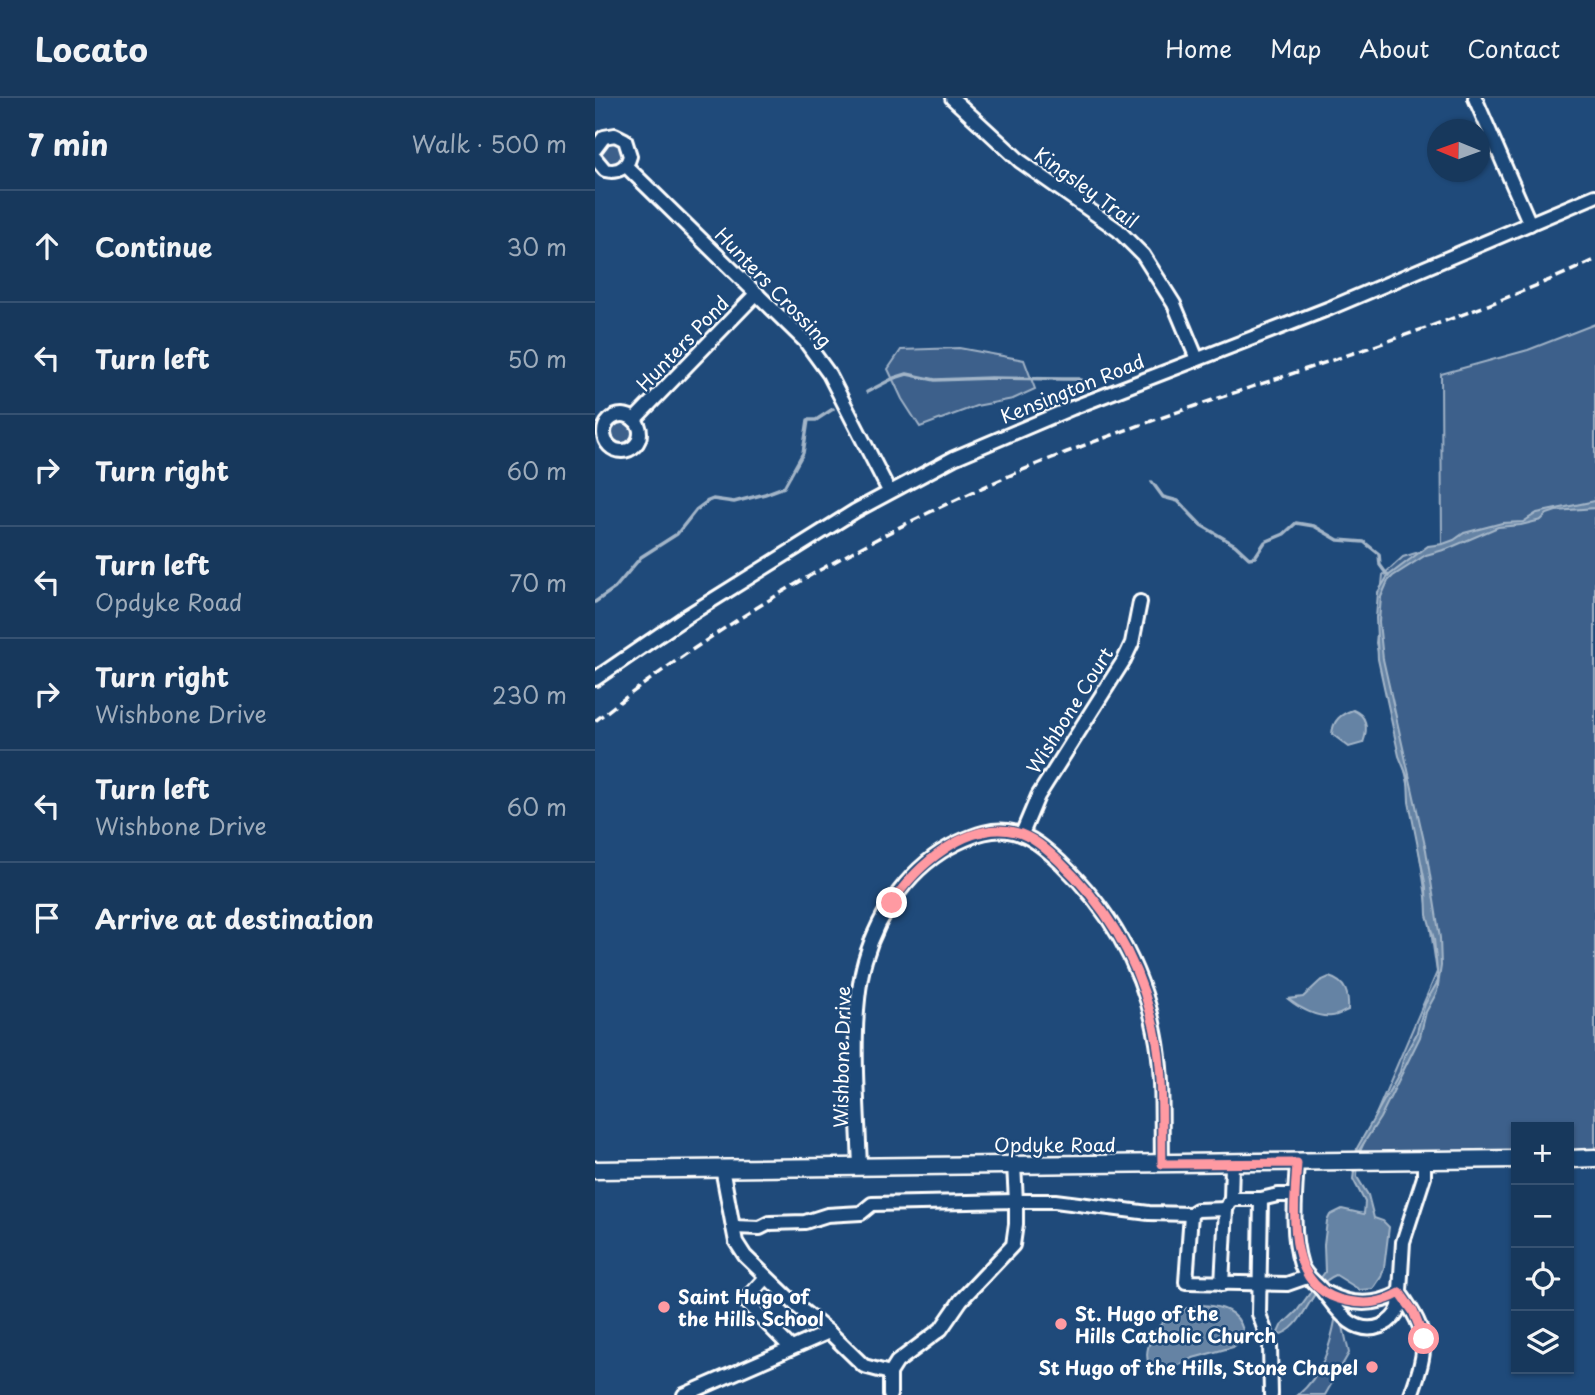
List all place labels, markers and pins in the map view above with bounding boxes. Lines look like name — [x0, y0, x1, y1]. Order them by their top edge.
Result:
place label: Saint Hugo of the Hills School — [678, 1282, 824, 1332]
marker: Saint Hugo of the Hills School — [656, 1299, 672, 1315]
place label: St. Hugo of the Hills Catholic Church — [1075, 1299, 1276, 1349]
marker: St. Hugo of the Hills Catholic Church — [1053, 1316, 1069, 1332]
place label: St Hugo of the Hills, Stone Chapel — [1038, 1353, 1358, 1381]
marker: St Hugo of the Hills, Stone Chapel — [1364, 1359, 1380, 1375]

